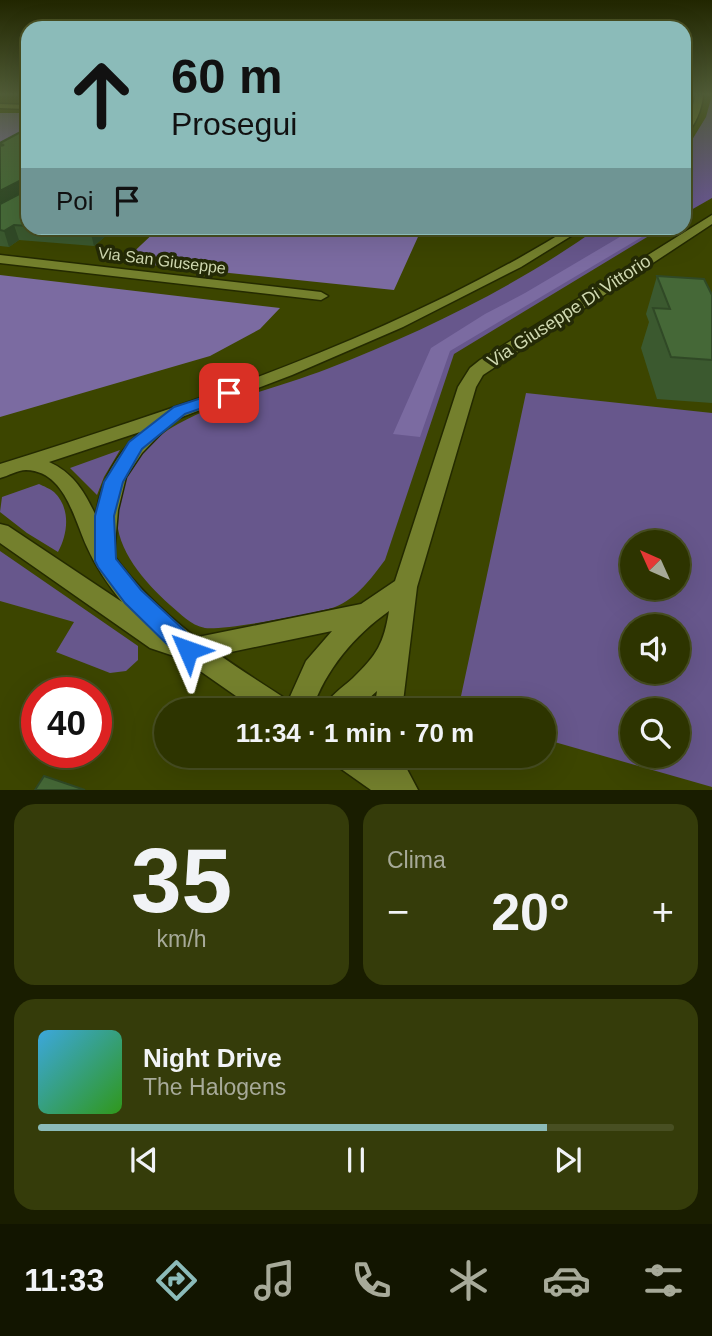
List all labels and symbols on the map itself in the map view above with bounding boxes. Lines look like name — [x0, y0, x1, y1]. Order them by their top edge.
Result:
street label: Via San Giuseppe — [97, 244, 227, 277]
street label: Via Giuseppe Di Vittorio — [484, 251, 654, 371]
pin — [199, 363, 259, 423]
north arrow — [620, 530, 690, 600]
position arrow — [151, 613, 225, 687]
speed limit sign: 40 — [21, 677, 112, 768]

